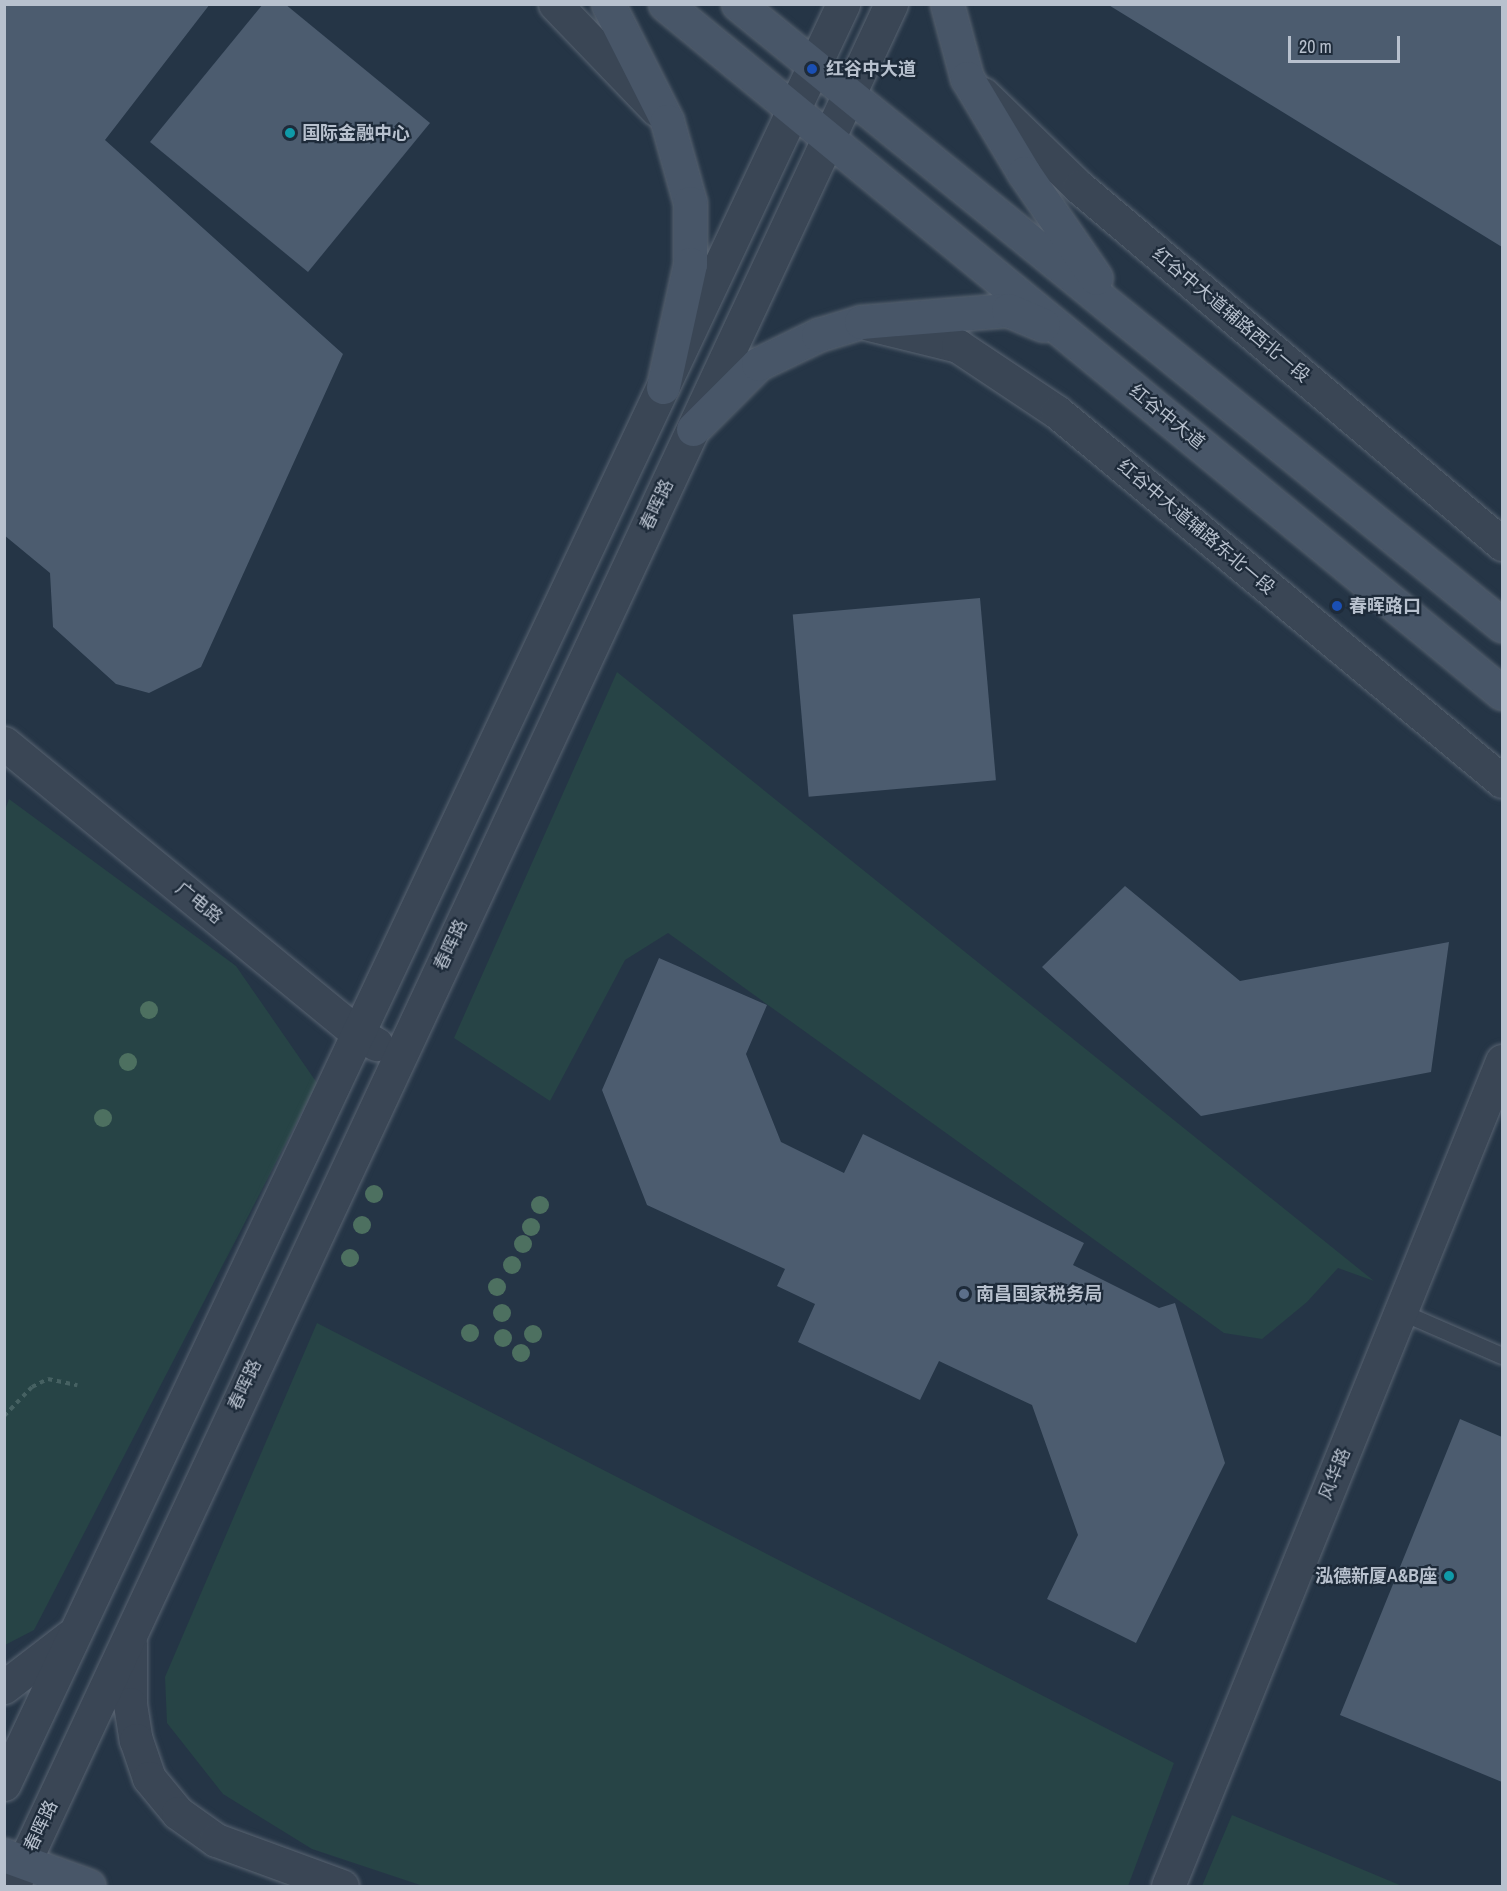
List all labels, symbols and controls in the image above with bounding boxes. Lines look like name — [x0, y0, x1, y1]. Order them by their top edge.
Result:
scale bar — [1291, 24, 1404, 62]
text: 20 m — [1299, 34, 1332, 59]
place label: 红谷中大道 — [826, 58, 916, 80]
marker: 红谷中大道 — [803, 60, 821, 78]
place label: 国际金融中心 — [302, 122, 410, 144]
marker: 国际金融中心 — [283, 126, 297, 140]
street label: 红谷中大道辅路西北一段 — [1148, 243, 1314, 387]
street label: 红谷中大道 — [1125, 380, 1209, 454]
street label: 红谷中大道辅路东北一段 — [1113, 455, 1279, 599]
street label: 春晖路 — [636, 476, 678, 534]
place label: 春晖路口 — [1349, 595, 1421, 617]
marker: 春晖路口 — [1330, 599, 1344, 613]
street label: 广电路 — [171, 878, 227, 928]
street label: 春晖路 — [430, 916, 472, 974]
place label: 南昌国家税务局 — [976, 1283, 1102, 1305]
marker: 南昌国家税务局 — [957, 1287, 971, 1301]
street label: 春晖路 — [224, 1356, 266, 1414]
street label: 风华路 — [1315, 1445, 1355, 1503]
place label: 泓德新厦A&B座 — [1315, 1565, 1437, 1587]
marker: 泓德新厦A&B座 — [1442, 1569, 1456, 1583]
street label: 春晖路 — [20, 1797, 62, 1855]

